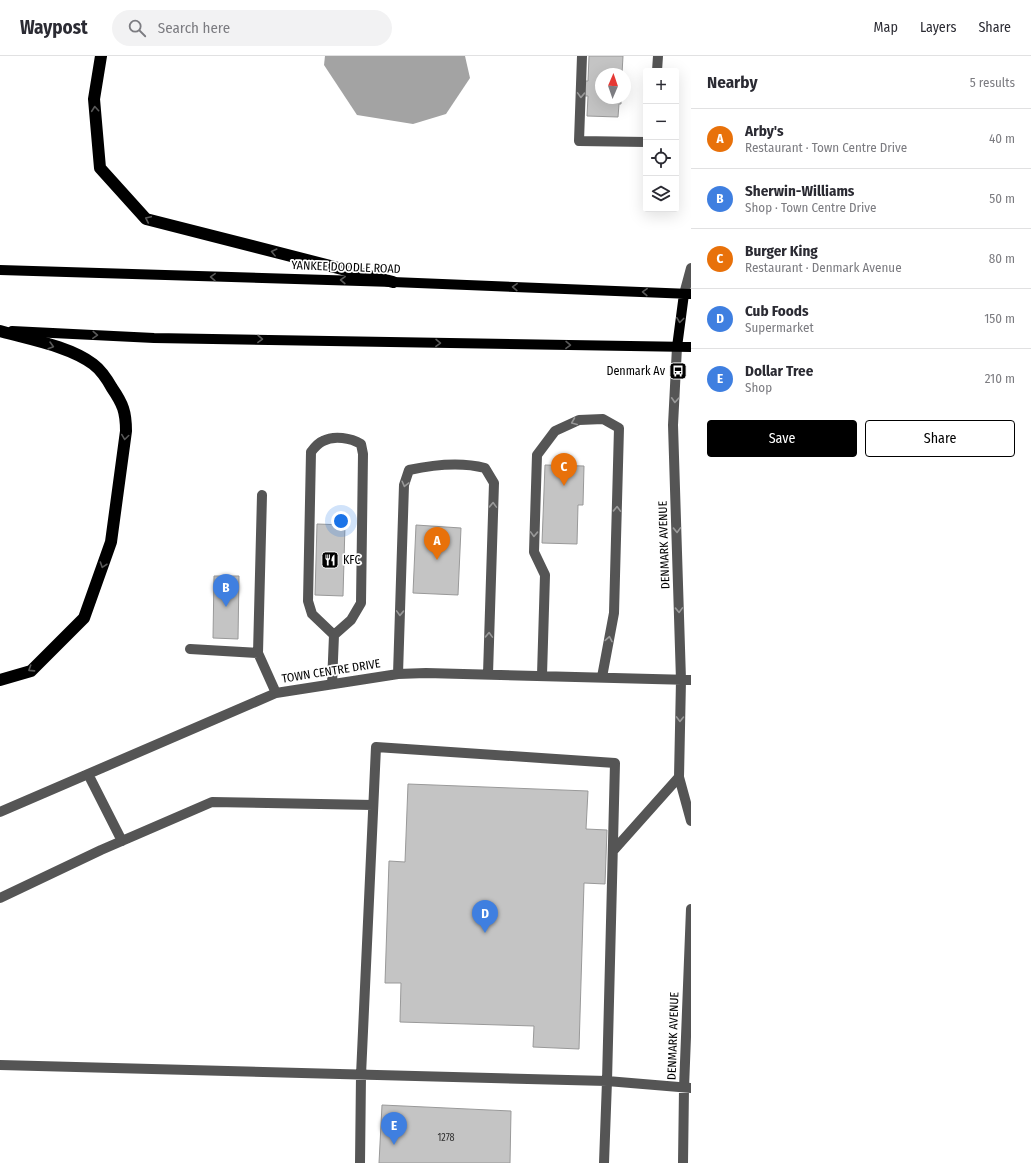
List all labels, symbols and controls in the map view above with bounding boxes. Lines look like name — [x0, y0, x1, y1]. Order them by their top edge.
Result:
search box — [112, 10, 392, 46]
text: Waypost — [20, 16, 88, 39]
icon: search — [126, 17, 148, 39]
text: Search here — [158, 19, 230, 37]
text: Map — [874, 19, 898, 36]
text: Layers — [920, 19, 956, 36]
text: Share — [978, 19, 1011, 36]
north arrow — [595, 68, 631, 104]
map controls — [643, 68, 679, 212]
button: + — [643, 68, 679, 104]
text: Nearby — [707, 72, 758, 93]
text: 5 results — [970, 75, 1015, 90]
one-way arrow — [577, 92, 585, 98]
button: − — [643, 104, 679, 140]
one-way arrow — [91, 106, 100, 112]
text: Arby's — [745, 122, 784, 140]
text: A — [716, 131, 724, 146]
text: 40 m — [989, 131, 1015, 146]
button: locate — [643, 140, 679, 176]
text: Restaurant · Town Centre Drive — [745, 140, 907, 155]
button: layers — [643, 176, 679, 212]
text: Sherwin-Williams — [745, 182, 854, 200]
text: B — [716, 191, 724, 206]
text: 50 m — [989, 191, 1015, 206]
text: Shop · Town Centre Drive — [745, 200, 877, 215]
one-way arrow — [145, 216, 153, 224]
text: Burger King — [745, 242, 818, 260]
one-way arrow — [271, 248, 277, 256]
text: C — [717, 251, 723, 266]
text: 80 m — [989, 251, 1015, 266]
street label: YANKEE DOODLE ROAD — [291, 258, 401, 276]
text: Restaurant · Denmark Avenue — [745, 260, 902, 275]
one-way arrow — [210, 272, 216, 281]
one-way arrow — [340, 276, 346, 285]
one-way arrow — [512, 283, 518, 291]
one-way arrow — [642, 288, 648, 297]
text: Cub Foods — [745, 302, 809, 320]
text: D — [716, 311, 724, 326]
text: 150 m — [984, 311, 1015, 326]
one-way arrow — [676, 317, 685, 323]
text: Supermarket — [745, 320, 814, 335]
one-way arrow — [92, 330, 98, 339]
one-way arrow — [257, 335, 263, 344]
one-way arrow — [435, 339, 441, 347]
one-way arrow — [47, 341, 54, 350]
one-way arrow — [565, 341, 571, 349]
bus stop icon: Denmark Av — [668, 361, 688, 381]
text: Dollar Tree — [745, 362, 813, 380]
place label: Denmark Av — [606, 364, 666, 378]
text: E — [717, 371, 723, 386]
text: 210 m — [985, 371, 1015, 386]
text: Shop — [745, 380, 772, 395]
one-way arrow — [670, 397, 679, 403]
one-way arrow — [570, 418, 577, 426]
button: Save — [707, 420, 857, 457]
button: Share — [865, 420, 1015, 457]
one-way arrow — [121, 434, 130, 441]
pin: C — [551, 453, 577, 486]
one-way arrow — [401, 480, 410, 487]
street label: DENMARK AVENUE — [655, 500, 673, 589]
one-way arrow — [489, 502, 497, 508]
one-way arrow — [612, 506, 621, 512]
your location — [331, 511, 351, 531]
pin: A — [424, 527, 450, 560]
one-way arrow — [672, 527, 681, 533]
one-way arrow — [530, 531, 539, 537]
restaurant icon: KFC — [320, 550, 340, 570]
place label: KFC — [343, 553, 361, 567]
one-way arrow — [99, 562, 107, 569]
pin: B — [213, 574, 239, 607]
one-way arrow — [675, 607, 683, 613]
one-way arrow — [396, 610, 404, 616]
one-way arrow — [485, 632, 494, 638]
one-way arrow — [604, 636, 613, 642]
street label: TOWN CENTRE DRIVE — [281, 656, 382, 686]
one-way arrow — [28, 664, 35, 672]
one-way arrow — [676, 716, 685, 722]
pin: D — [472, 900, 498, 933]
street label: DENMARK AVENUE — [664, 991, 682, 1080]
pin: E — [381, 1112, 407, 1145]
house number: 1278 — [437, 1132, 455, 1144]

